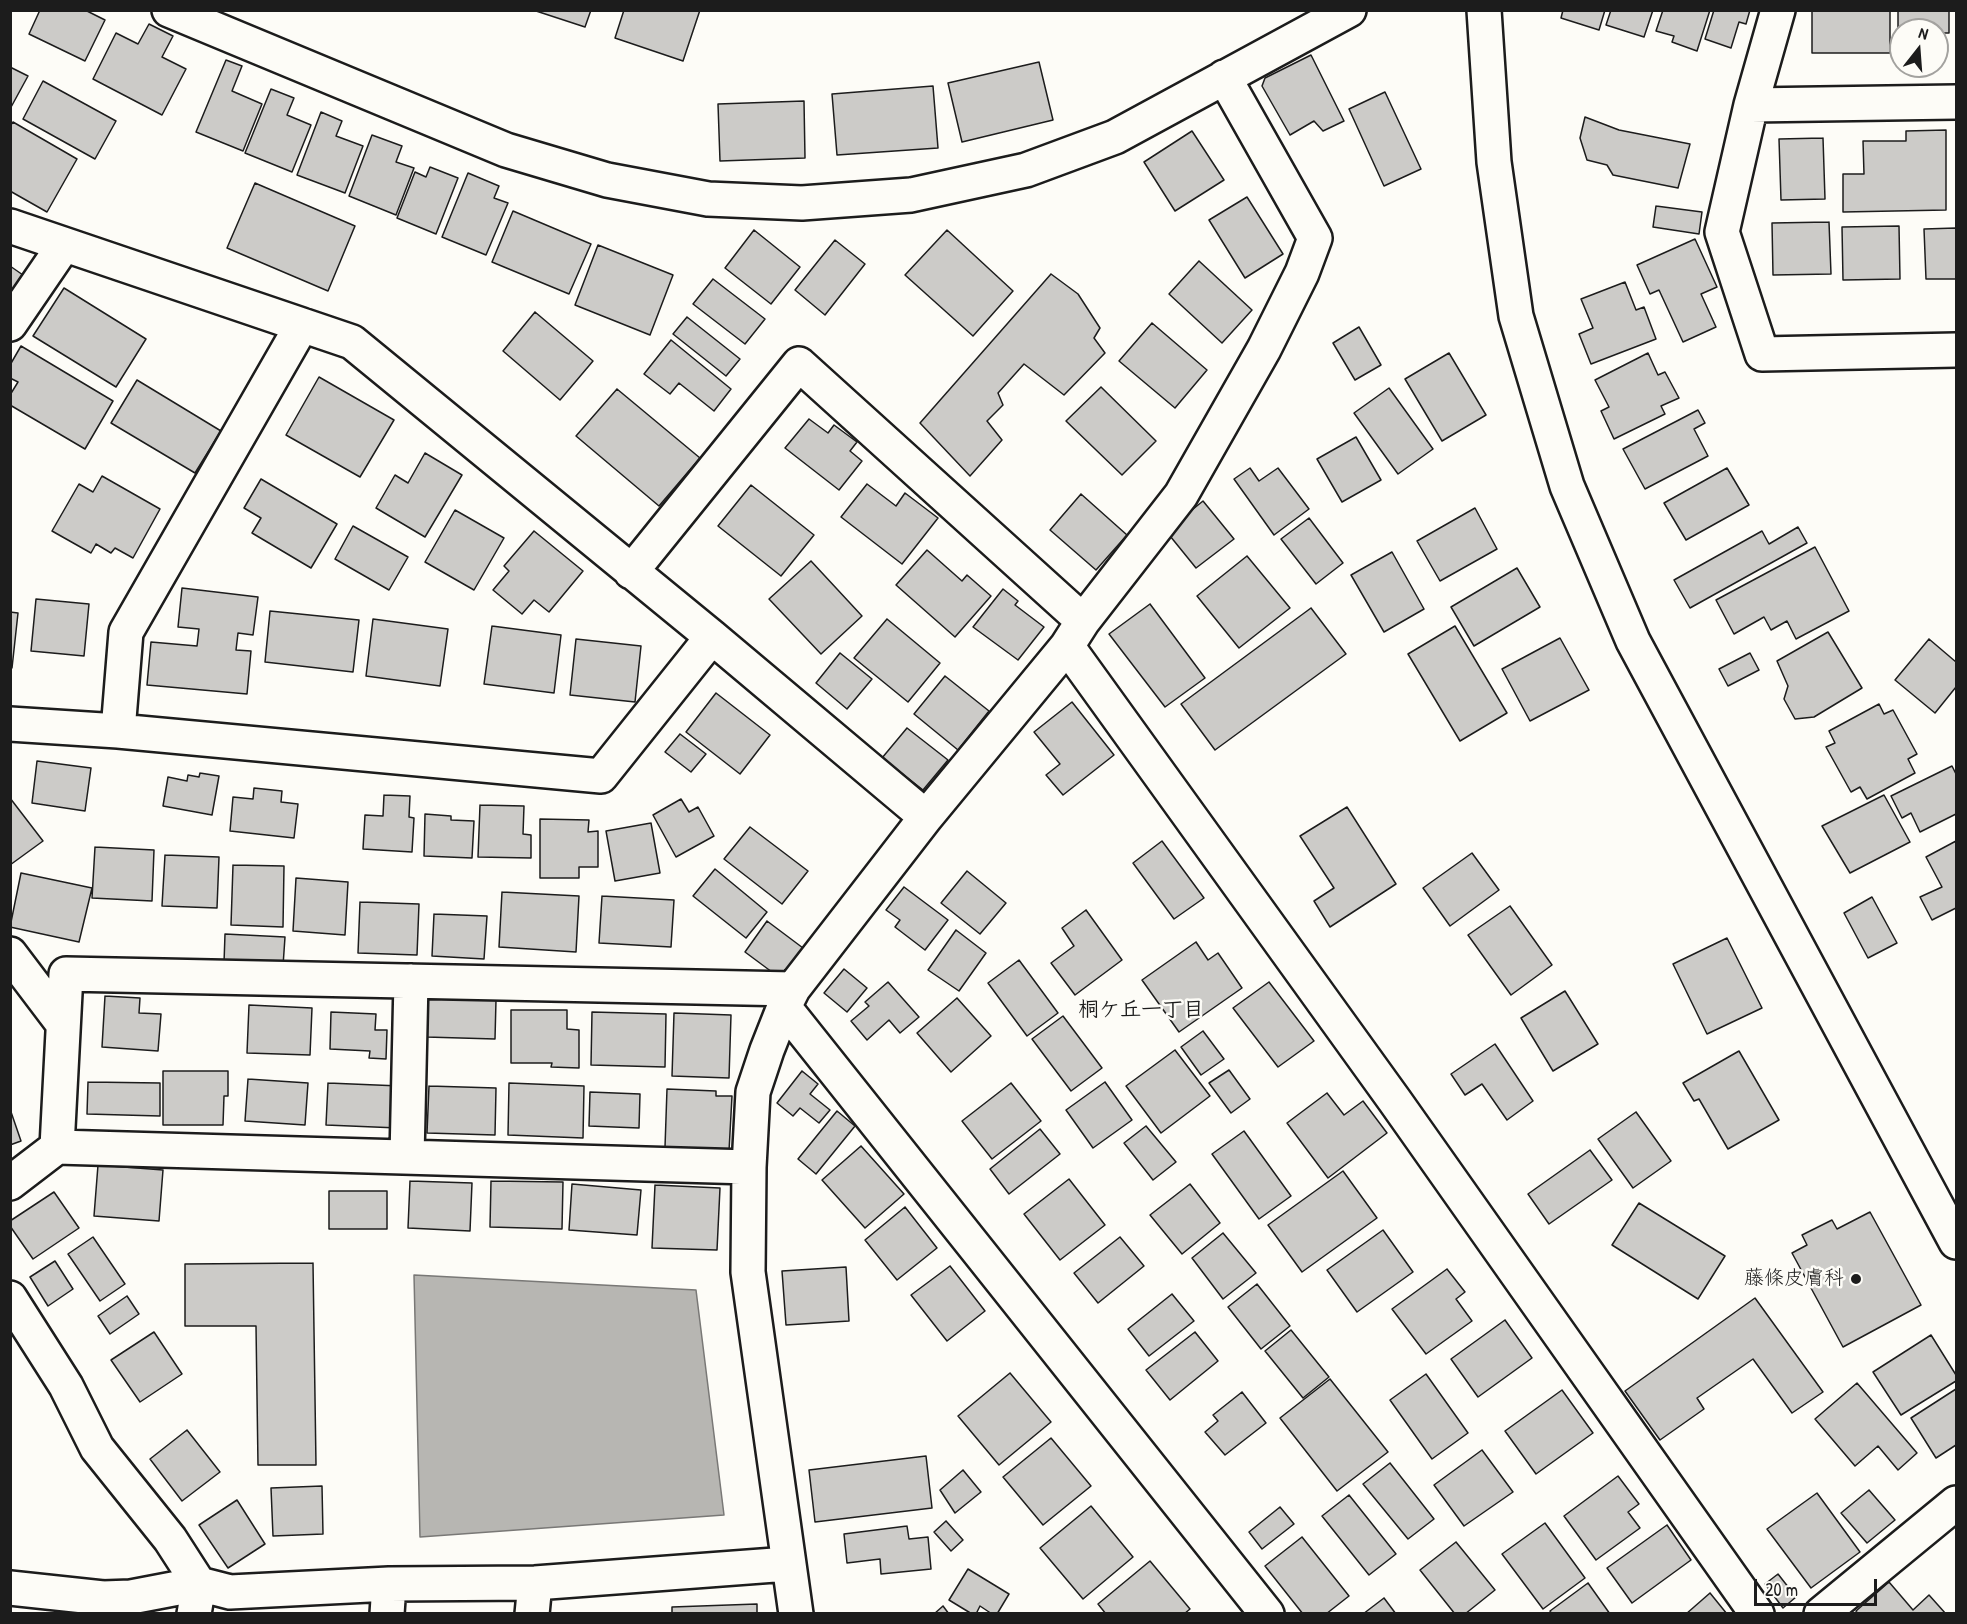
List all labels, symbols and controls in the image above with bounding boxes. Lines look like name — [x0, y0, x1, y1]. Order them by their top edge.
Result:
north arrow — [1889, 18, 1949, 78]
text: N — [1916, 21, 1931, 44]
district label: 桐ケ丘一丁目 — [1078, 997, 1204, 1023]
place label: 藤條皮膚科 — [1744, 1267, 1844, 1291]
marker: 藤條皮膚科 — [1849, 1272, 1863, 1286]
scale bar — [1757, 1567, 1880, 1605]
text: 20 m — [1765, 1577, 1798, 1602]

